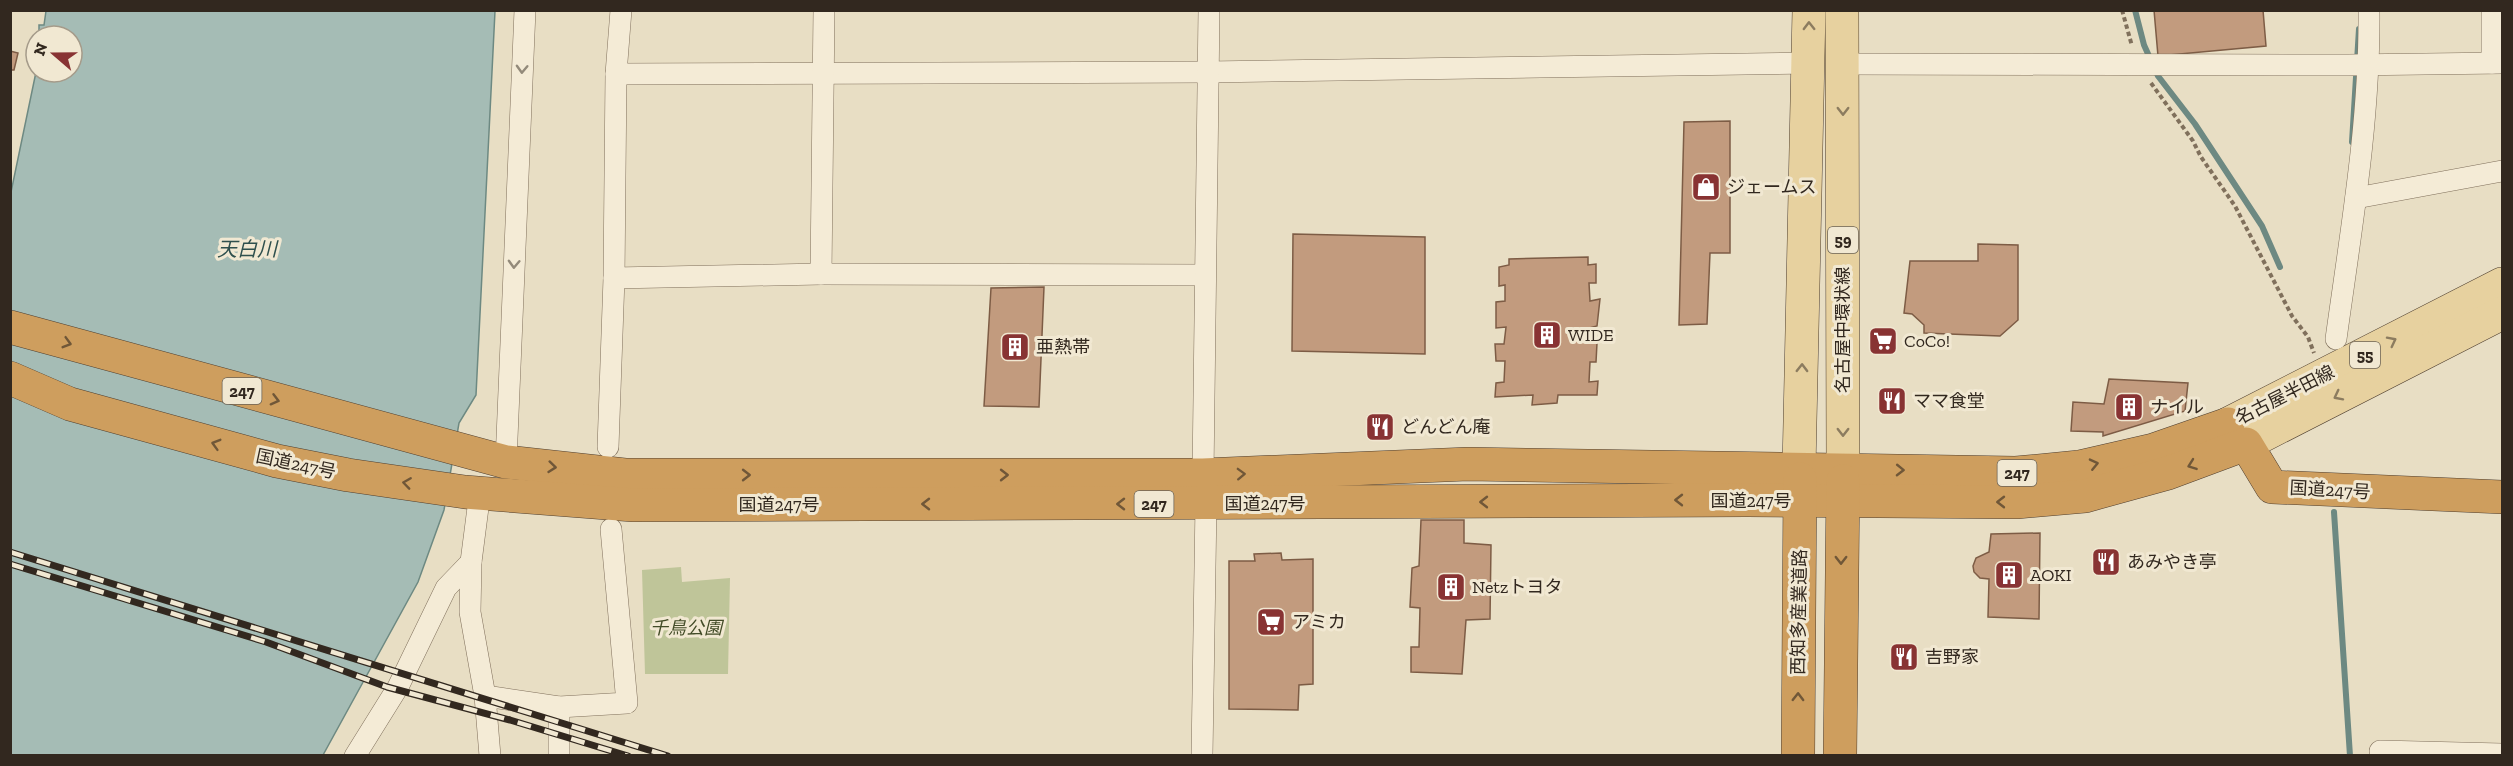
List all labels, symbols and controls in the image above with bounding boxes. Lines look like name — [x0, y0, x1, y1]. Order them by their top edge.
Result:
one-way arrow — [1803, 21, 1815, 30]
north arrow — [24, 24, 84, 84]
text: N — [29, 40, 51, 58]
one-way arrow — [516, 64, 529, 73]
one-way arrow — [1837, 106, 1849, 115]
shop icon: ジェームス — [1690, 171, 1722, 203]
place label: ジェームス — [1727, 176, 1816, 198]
road number: 59 — [1828, 227, 1858, 253]
water label: 天白川 — [217, 237, 279, 261]
one-way arrow — [508, 259, 521, 268]
street label: 名古屋中環状線 — [1832, 267, 1854, 393]
building icon: WIDE — [1531, 319, 1563, 351]
place label: WIDE — [1568, 324, 1614, 346]
supermarket icon: CoCo! — [1867, 325, 1899, 357]
place label: CoCo! — [1904, 330, 1950, 352]
building icon: 亜熱帯 — [999, 331, 1031, 363]
one-way arrow — [61, 336, 72, 348]
place label: 亜熱帯 — [1036, 336, 1090, 358]
one-way arrow — [2386, 337, 2397, 348]
road number: 55 — [2350, 342, 2380, 368]
street label: 名古屋半田線 — [2232, 361, 2338, 429]
one-way arrow — [1795, 363, 1808, 372]
road number: 247 — [222, 378, 262, 404]
restaurant icon: ママ食堂 — [1876, 385, 1908, 417]
one-way arrow — [2333, 389, 2344, 401]
place label: ママ食堂 — [1913, 390, 1985, 412]
building icon: ナイル — [2113, 391, 2145, 423]
one-way arrow — [270, 393, 280, 406]
place label: ナイル — [2150, 396, 2204, 418]
restaurant icon: どんどん庵 — [1364, 411, 1396, 443]
place label: どんどん庵 — [1401, 416, 1490, 438]
one-way arrow — [1837, 427, 1849, 436]
one-way arrow — [212, 439, 222, 452]
street label: 国道247号 — [254, 445, 338, 483]
one-way arrow — [2187, 457, 2197, 470]
one-way arrow — [2089, 458, 2099, 471]
one-way arrow — [547, 460, 556, 472]
road number: 247 — [1998, 460, 2036, 486]
one-way arrow — [1895, 464, 1904, 477]
one-way arrow — [1237, 467, 1246, 480]
one-way arrow — [742, 469, 751, 481]
one-way arrow — [1000, 469, 1009, 481]
street label: 国道247号 — [2289, 477, 2371, 503]
one-way arrow — [403, 478, 412, 490]
street label: 国道247号 — [1710, 490, 1792, 512]
road number: 247 — [1134, 491, 1174, 517]
street label: 国道247号 — [1224, 493, 1306, 515]
street label: 国道247号 — [738, 494, 820, 516]
one-way arrow — [1675, 494, 1684, 507]
one-way arrow — [1480, 496, 1489, 508]
one-way arrow — [1997, 496, 2006, 508]
one-way arrow — [922, 498, 931, 511]
one-way arrow — [1117, 498, 1126, 510]
restaurant icon: あみやき亭 — [2090, 546, 2122, 578]
street label: 西知多産業道路 — [1787, 549, 1811, 675]
place label: あみやき亭 — [2127, 551, 2217, 573]
one-way arrow — [1835, 555, 1847, 564]
building icon: AOKI — [1993, 559, 2025, 591]
place label: AOKI — [2030, 564, 2072, 586]
building icon: Netzトヨタ — [1435, 571, 1467, 603]
place label: Netzトヨタ — [1472, 576, 1562, 598]
supermarket icon: アミカ — [1255, 606, 1287, 638]
place label: アミカ — [1292, 611, 1346, 633]
park label: 千鳥公園 — [650, 617, 725, 639]
restaurant icon: 吉野家 — [1888, 641, 1920, 673]
place label: 吉野家 — [1925, 646, 1979, 668]
one-way arrow — [1792, 693, 1805, 702]

